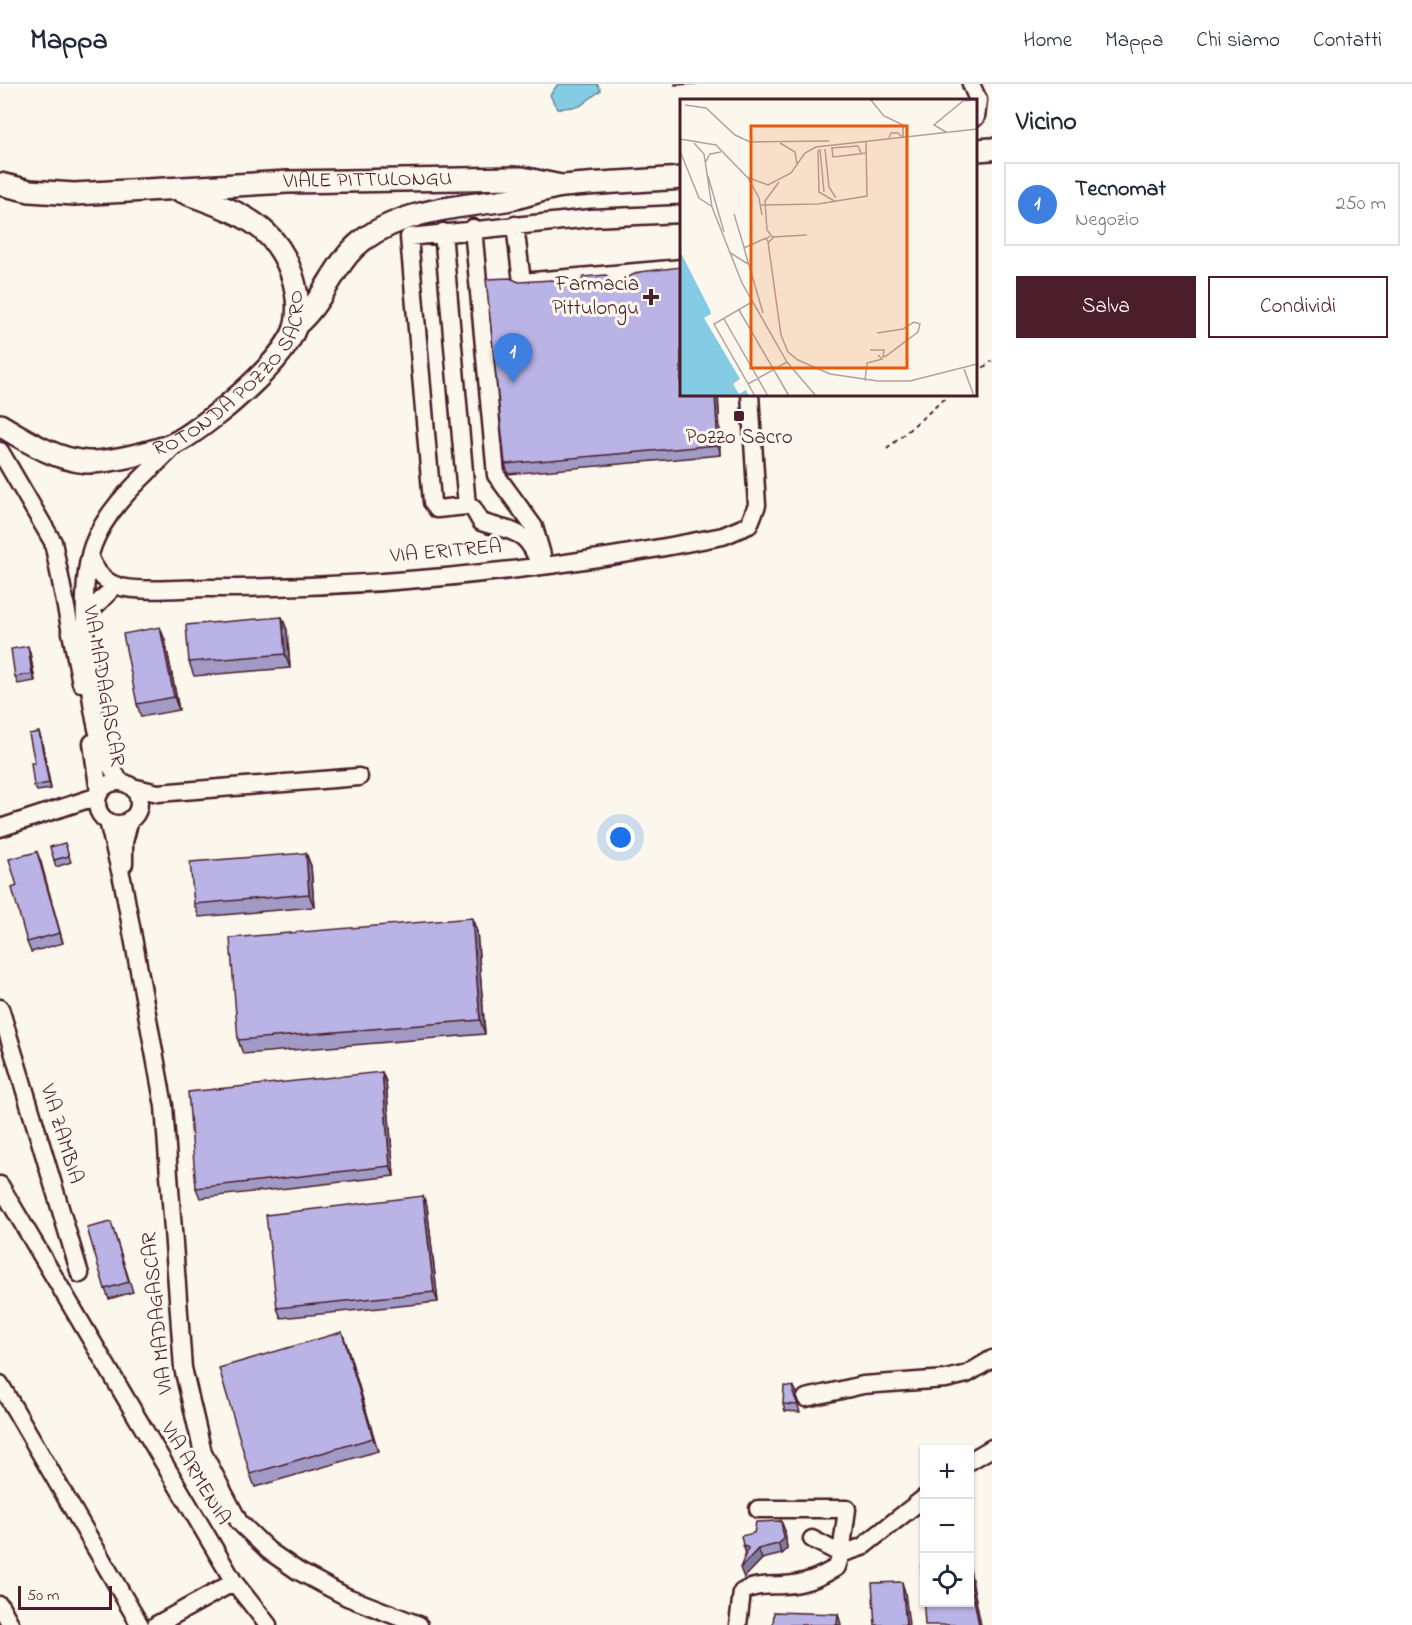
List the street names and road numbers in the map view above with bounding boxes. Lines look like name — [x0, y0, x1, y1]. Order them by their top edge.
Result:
street label: VIALE PITTULONGU — [282, 164, 452, 197]
street label: ROTONDA POZZO SACRO — [150, 288, 313, 465]
street label: VIA ERITREA — [388, 532, 503, 572]
street label: VIA MADAGASCAR — [74, 602, 132, 769]
street label: VIA ZAMBIA — [31, 1080, 90, 1187]
street label: VIA MADAGASCAR — [135, 1230, 182, 1396]
street label: VIA ARMENIA — [152, 1416, 237, 1531]

